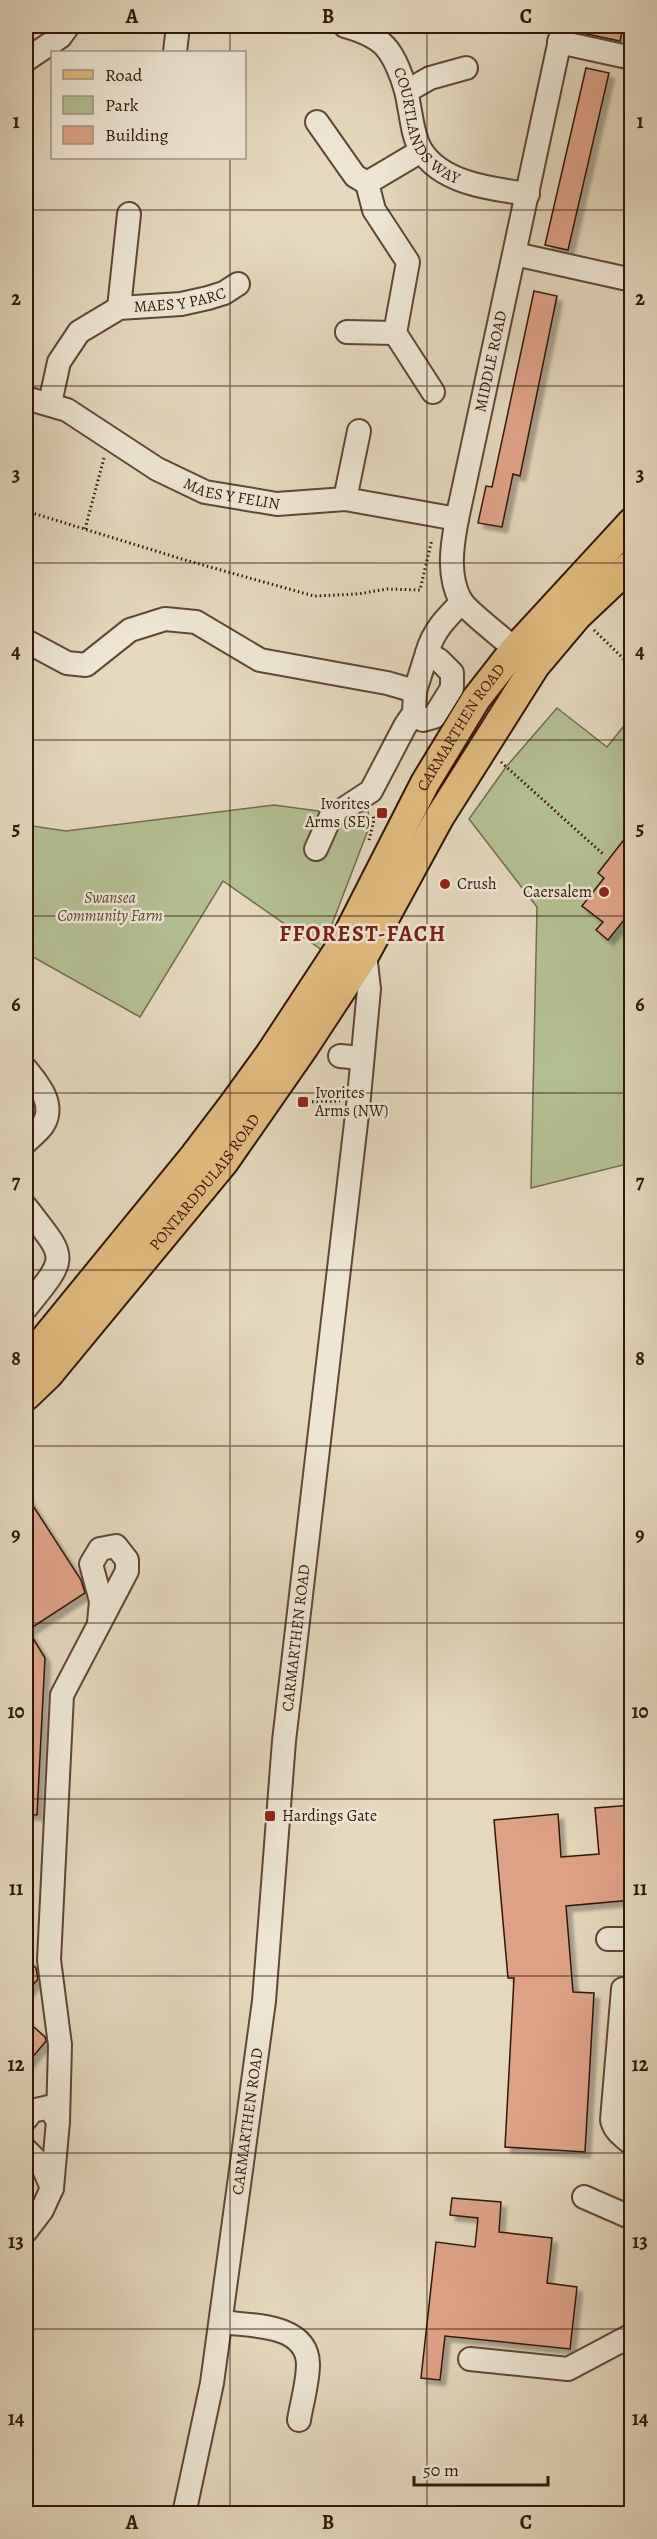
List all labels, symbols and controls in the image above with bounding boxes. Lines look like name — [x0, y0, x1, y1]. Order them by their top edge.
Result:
text: A — [125, 3, 139, 30]
text: B — [322, 3, 334, 30]
text: C — [520, 3, 532, 30]
legend — [51, 51, 246, 159]
text: Road — [105, 63, 143, 87]
street label: COURTLANDS WAY — [388, 64, 464, 190]
text: Park — [105, 93, 139, 117]
text: 1 — [12, 108, 20, 135]
text: 1 — [636, 108, 644, 135]
text: Building — [105, 123, 169, 147]
street label: MAES Y PARC — [133, 282, 229, 318]
text: 2 — [11, 285, 21, 312]
text: 2 — [635, 285, 645, 312]
street label: MIDDLE ROAD — [469, 309, 513, 414]
text: 3 — [12, 461, 20, 488]
text: 3 — [636, 461, 644, 488]
street label: MAES Y FELIN — [180, 472, 282, 515]
text: 4 — [11, 638, 21, 665]
text: 4 — [635, 638, 645, 665]
street label: CARMARTHEN ROAD — [412, 659, 511, 795]
place label: Ivorites Arms (SE) — [304, 793, 370, 833]
marker: Ivorites Arms (SE) — [375, 806, 389, 820]
text: 5 — [12, 815, 20, 842]
text: 5 — [636, 815, 644, 842]
place label: Crush — [457, 873, 497, 895]
marker: Crush — [438, 877, 452, 891]
place label: Caersalem — [523, 881, 592, 903]
marker: Caersalem — [597, 885, 611, 899]
park label: Swansea Community Farm — [57, 887, 163, 927]
district label: FFOREST-FACH — [279, 919, 447, 949]
text: 6 — [11, 991, 21, 1018]
text: 6 — [635, 991, 645, 1018]
place label: Ivorites Arms (NW) — [314, 1082, 388, 1122]
marker: Ivorites Arms (NW) — [296, 1095, 310, 1109]
street label: PONTARDDULAIS ROAD — [144, 1109, 265, 1255]
text: 7 — [12, 1168, 21, 1195]
text: 7 — [636, 1168, 645, 1195]
text: 8 — [11, 1345, 21, 1372]
text: 8 — [635, 1345, 645, 1372]
text: 9 — [11, 1521, 21, 1548]
text: 9 — [635, 1521, 645, 1548]
street label: CARMARTHEN ROAD — [277, 1563, 315, 1713]
text: 10 — [7, 1698, 25, 1725]
text: 10 — [631, 1698, 649, 1725]
place label: Hardings Gate — [282, 1805, 377, 1827]
marker: Hardings Gate — [263, 1809, 277, 1823]
text: 11 — [9, 1875, 23, 1902]
text: 11 — [633, 1875, 647, 1902]
street label: CARMARTHEN ROAD — [227, 2047, 268, 2196]
text: 12 — [8, 2051, 25, 2078]
text: 12 — [632, 2051, 649, 2078]
text: 13 — [8, 2228, 24, 2255]
text: 13 — [632, 2228, 648, 2255]
text: 14 — [8, 2405, 25, 2432]
text: 14 — [632, 2405, 649, 2432]
scale bar — [414, 2449, 548, 2487]
text: 50 m — [423, 2458, 459, 2482]
text: A — [125, 2509, 139, 2536]
text: B — [322, 2509, 334, 2536]
text: C — [520, 2509, 532, 2536]

